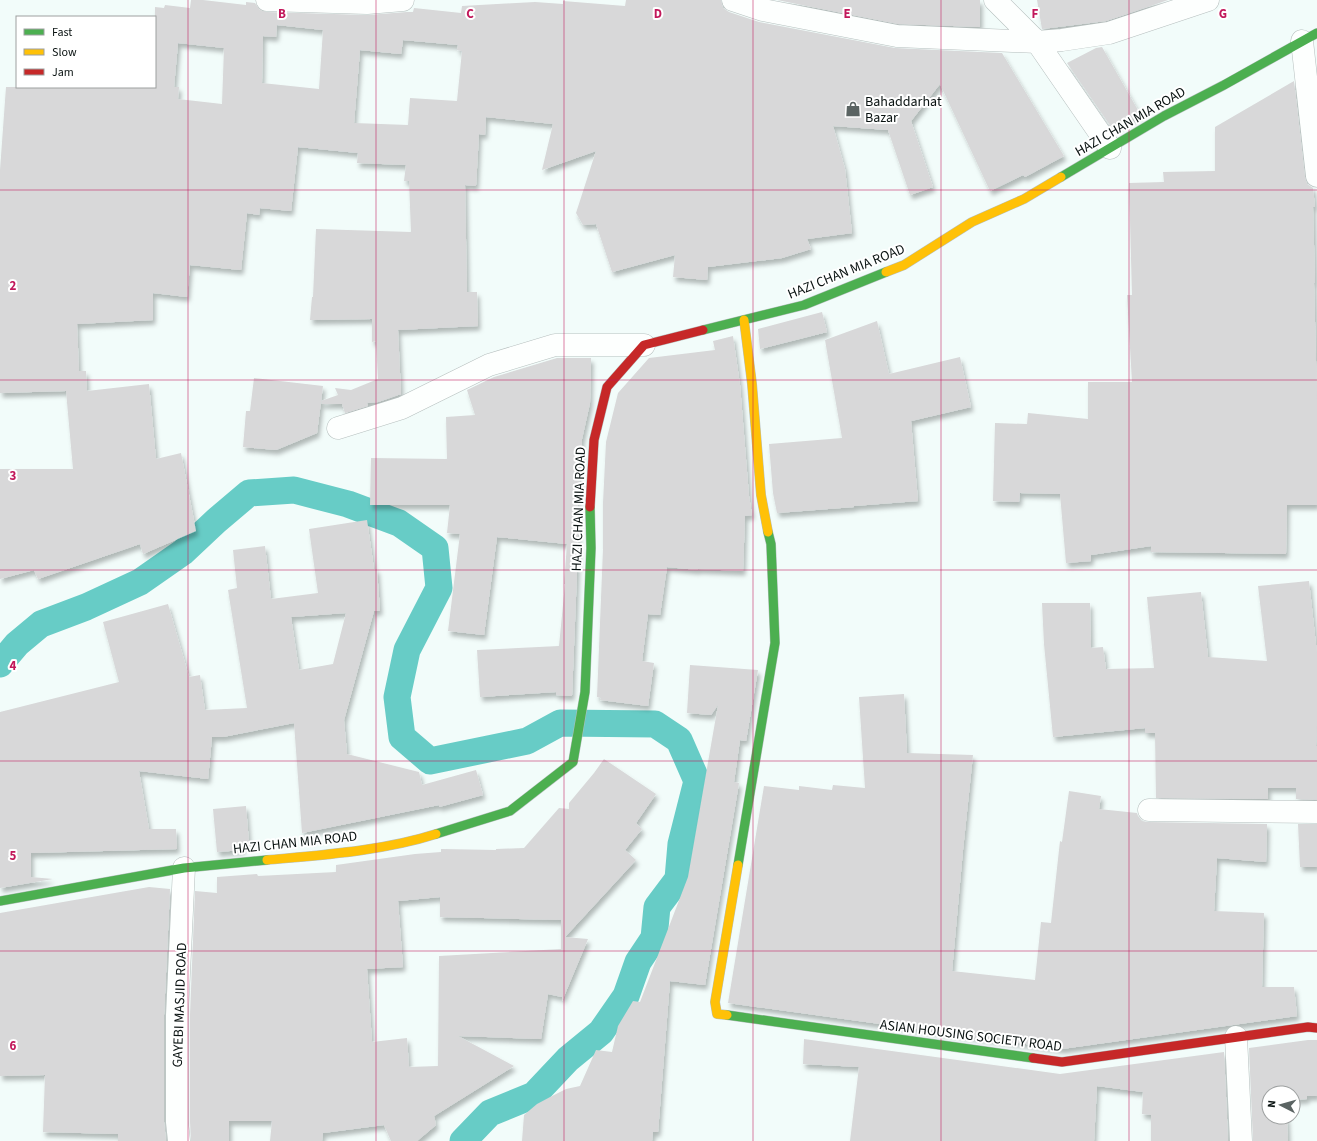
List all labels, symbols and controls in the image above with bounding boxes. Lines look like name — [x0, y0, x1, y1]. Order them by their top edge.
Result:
text: B — [278, 5, 286, 23]
text: C — [466, 5, 474, 23]
text: D — [654, 5, 662, 23]
text: E — [843, 5, 851, 23]
text: F — [1032, 5, 1039, 23]
text: G — [1219, 5, 1227, 23]
legend — [16, 16, 156, 88]
text: Fast — [52, 24, 72, 41]
text: Slow — [52, 44, 77, 61]
text: Jam — [52, 64, 74, 81]
street label: HAZI CHAN MIA ROAD — [1071, 82, 1190, 162]
place label: Bahaddarhat Bazar — [865, 92, 942, 128]
shop icon: Bahaddarhat Bazar — [844, 100, 862, 118]
street label: HAZI CHAN MIA ROAD — [785, 239, 908, 305]
text: 2 — [10, 277, 17, 295]
street label: HAZI CHAN MIA ROAD — [567, 446, 591, 572]
text: 3 — [10, 467, 17, 485]
text: 4 — [10, 657, 17, 675]
street label: HAZI CHAN MIA ROAD — [232, 827, 358, 859]
text: 5 — [10, 847, 17, 865]
street label: GAYEBI MASJID ROAD — [168, 942, 192, 1068]
street label: ASIAN HOUSING SOCIETY ROAD — [879, 1015, 1063, 1057]
text: 6 — [10, 1037, 17, 1055]
north arrow — [1261, 1085, 1301, 1125]
text: N — [1264, 1100, 1279, 1108]

